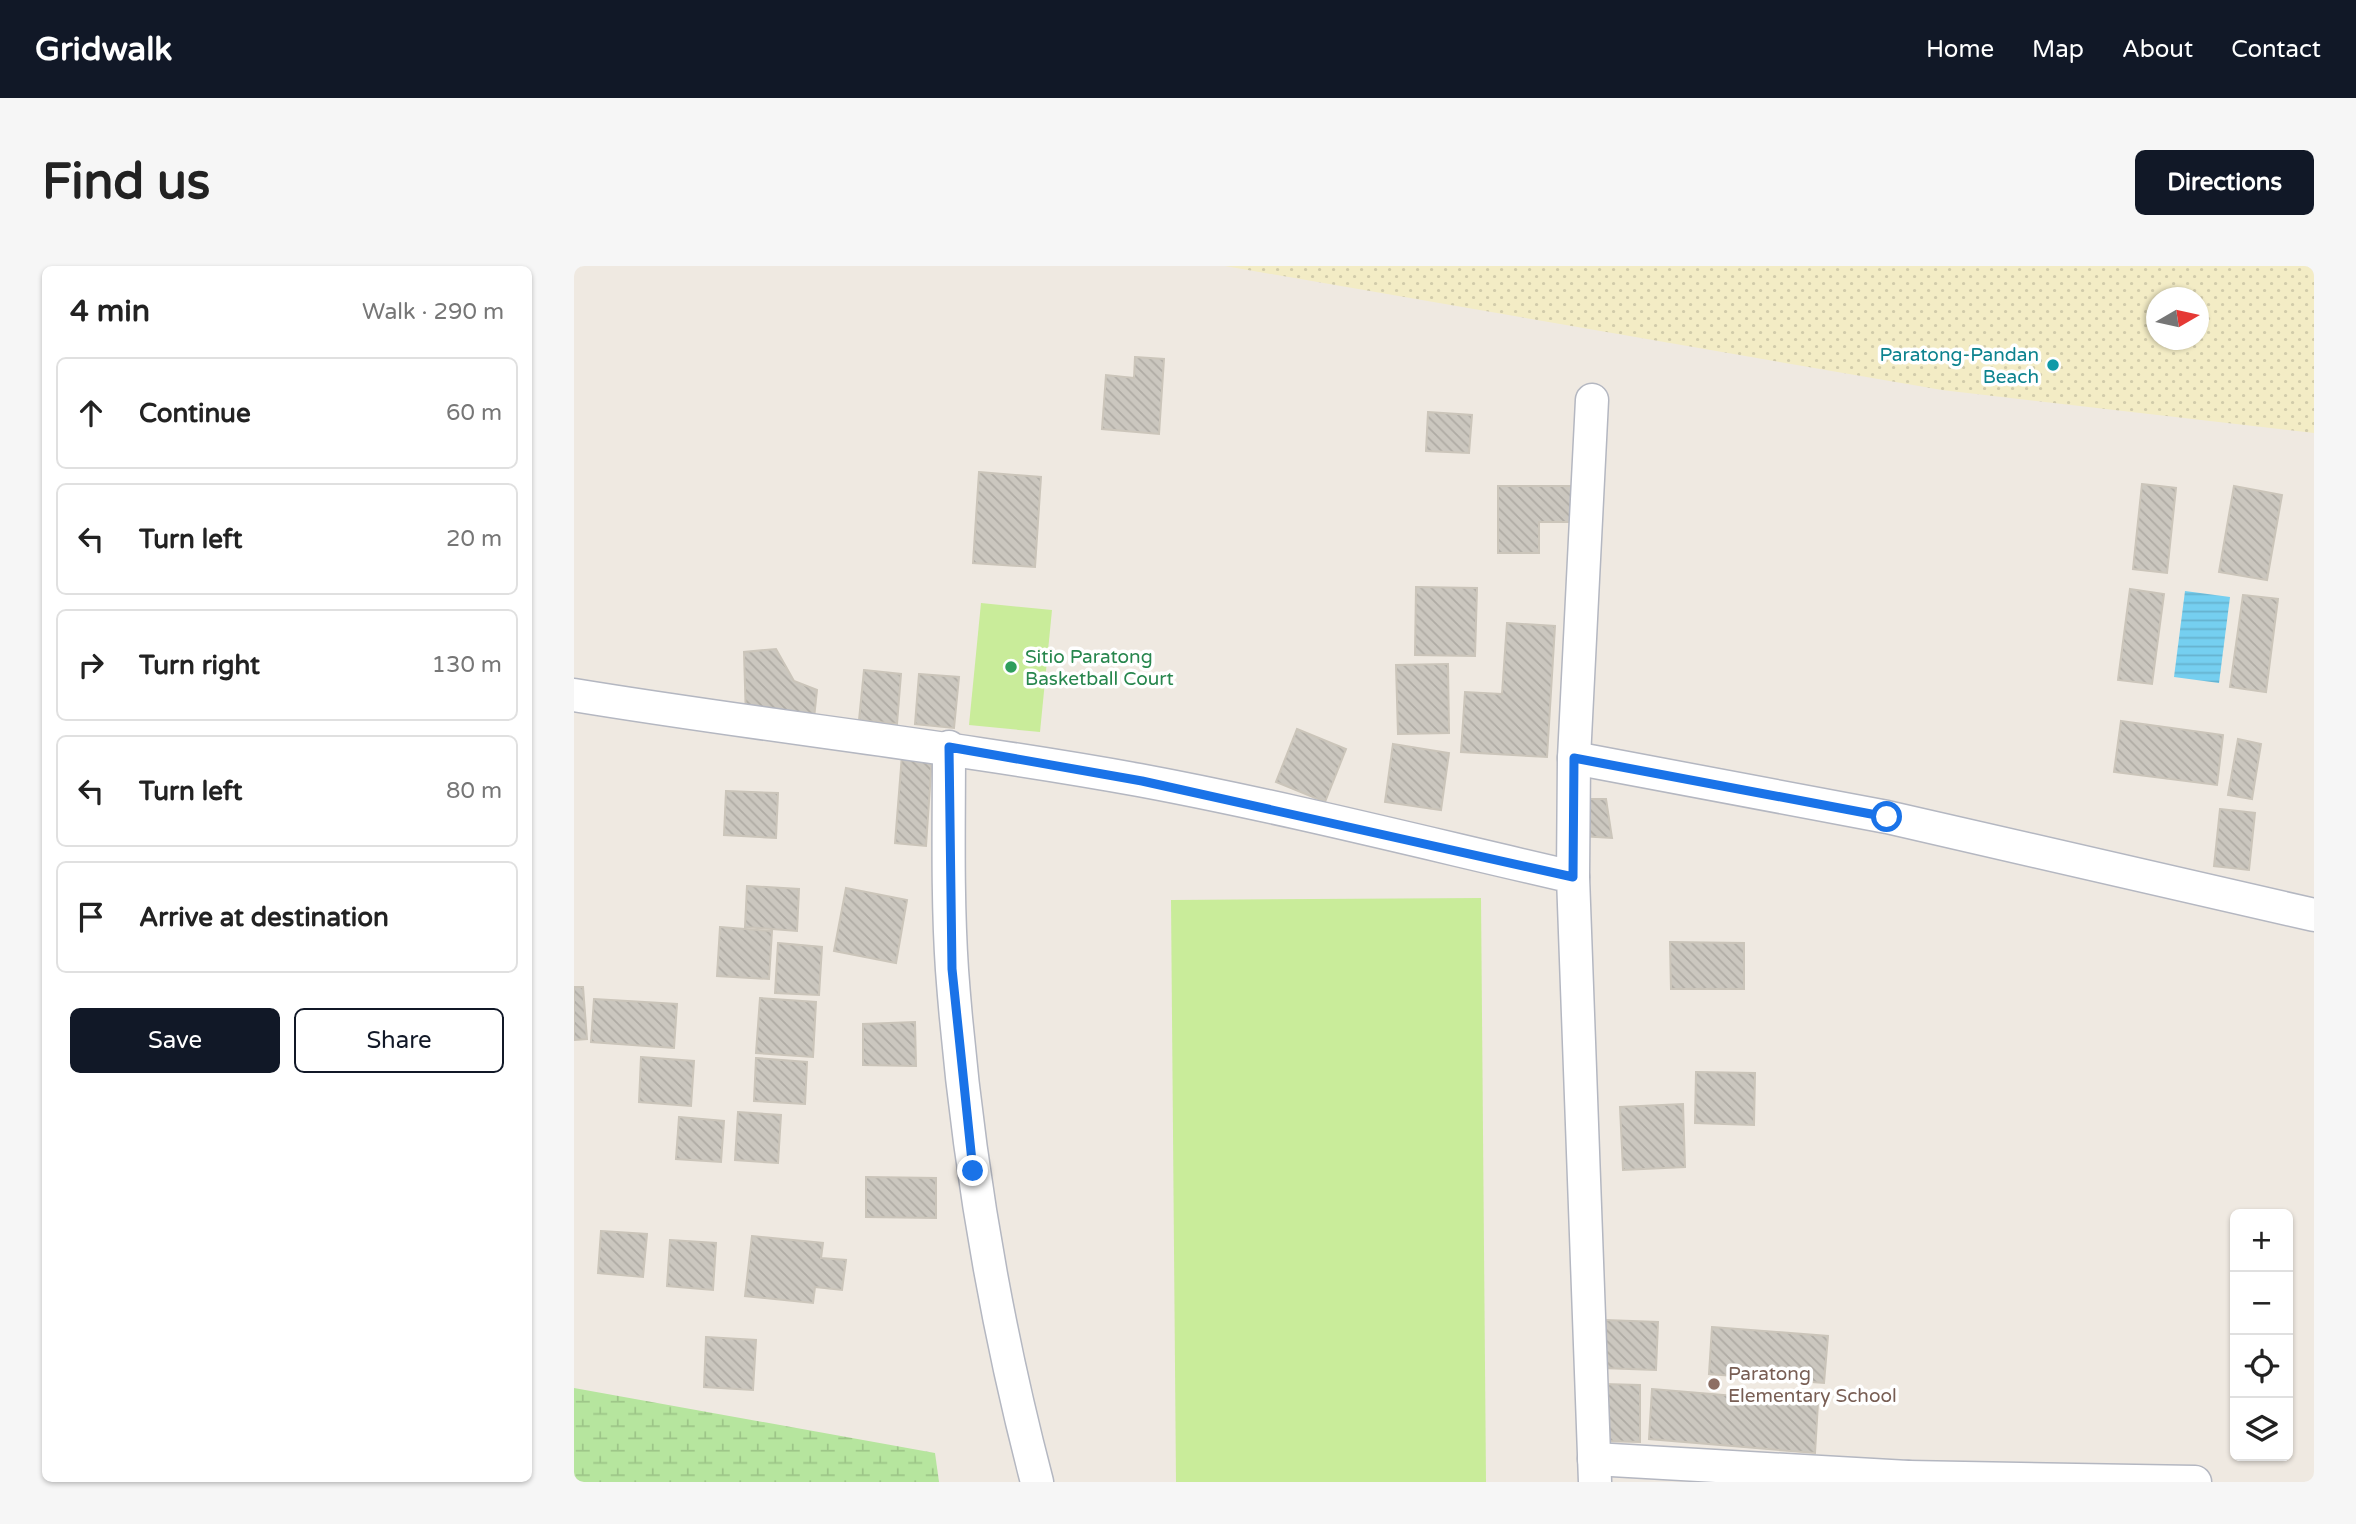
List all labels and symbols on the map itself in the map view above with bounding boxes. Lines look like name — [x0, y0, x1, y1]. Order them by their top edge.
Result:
north arrow — [2146, 287, 2209, 350]
place label: Paratong-Pandan Beach — [1880, 344, 2039, 388]
marker: Paratong-Pandan Beach — [2045, 357, 2061, 373]
place label: Sitio Paratong Basketball Court — [1025, 646, 1174, 690]
marker: Sitio Paratong Basketball Court — [1003, 659, 1019, 675]
route start — [1871, 801, 1902, 832]
route end — [957, 1155, 988, 1186]
place label: Paratong Elementary School — [1728, 1363, 1897, 1407]
marker: Paratong Elementary School — [1706, 1376, 1722, 1392]

